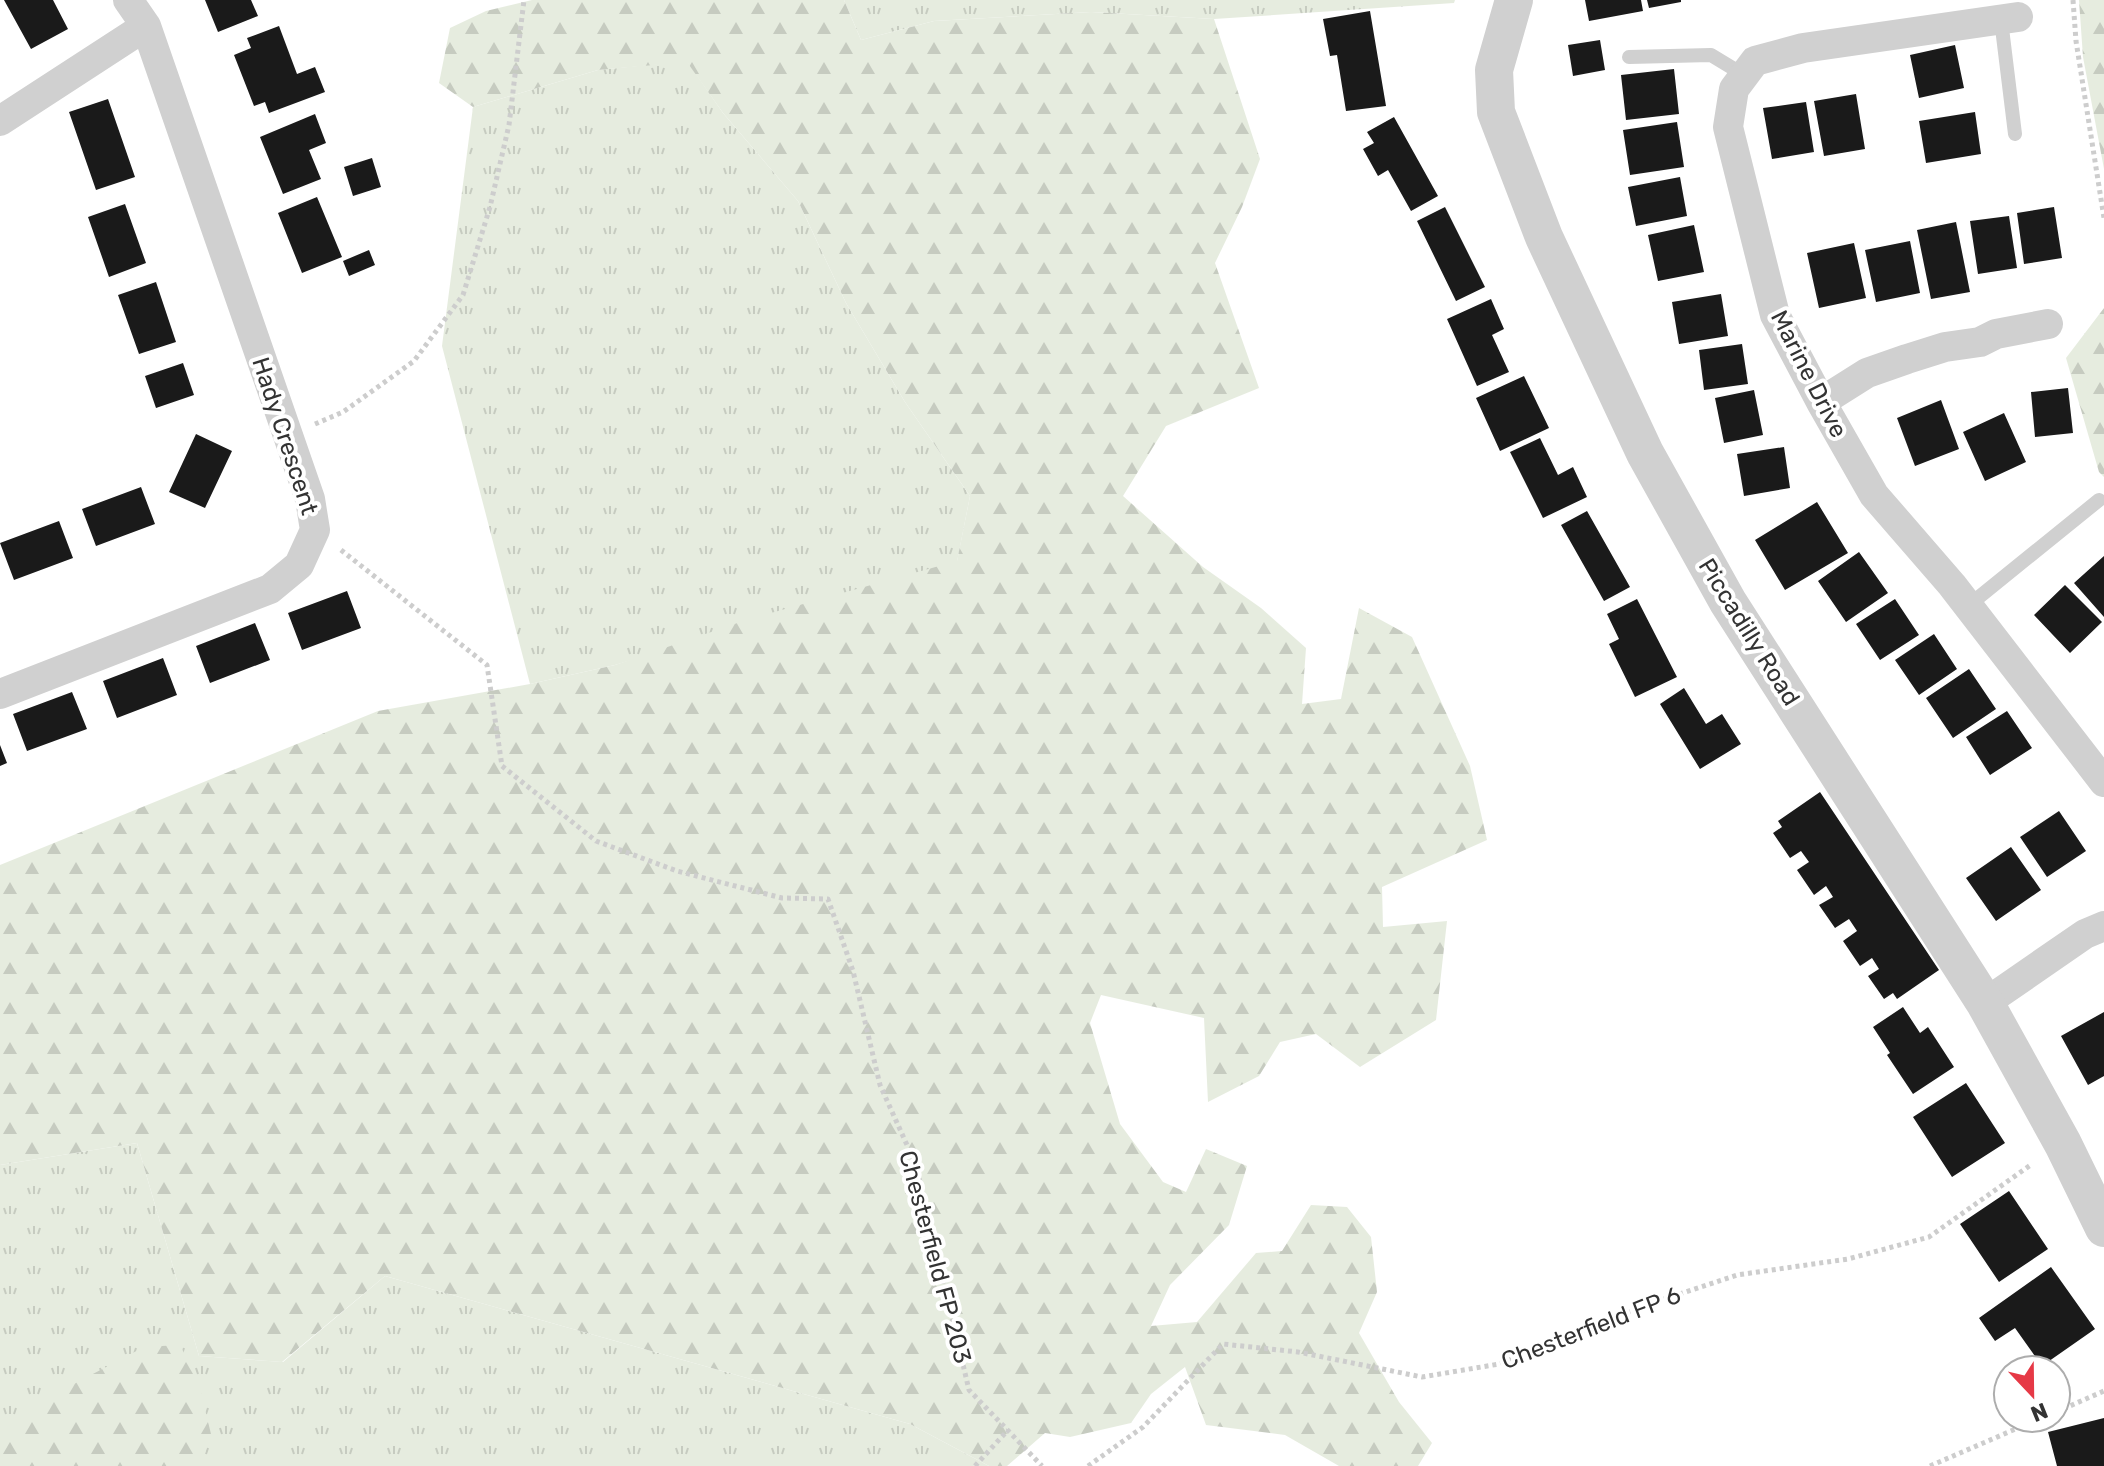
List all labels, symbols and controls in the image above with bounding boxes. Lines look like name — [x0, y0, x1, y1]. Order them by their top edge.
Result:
street label: Marine Drive — [1765, 306, 1853, 442]
street label: Hady Crescent — [246, 354, 324, 518]
street label: Piccadilly Road — [1693, 553, 1805, 711]
street label: Chesterfield FP 203 — [893, 1147, 977, 1367]
street label: Chesterfield FP 6 — [1497, 1281, 1685, 1375]
north arrow — [1992, 1354, 2072, 1434]
text: N — [2027, 1397, 2052, 1428]

